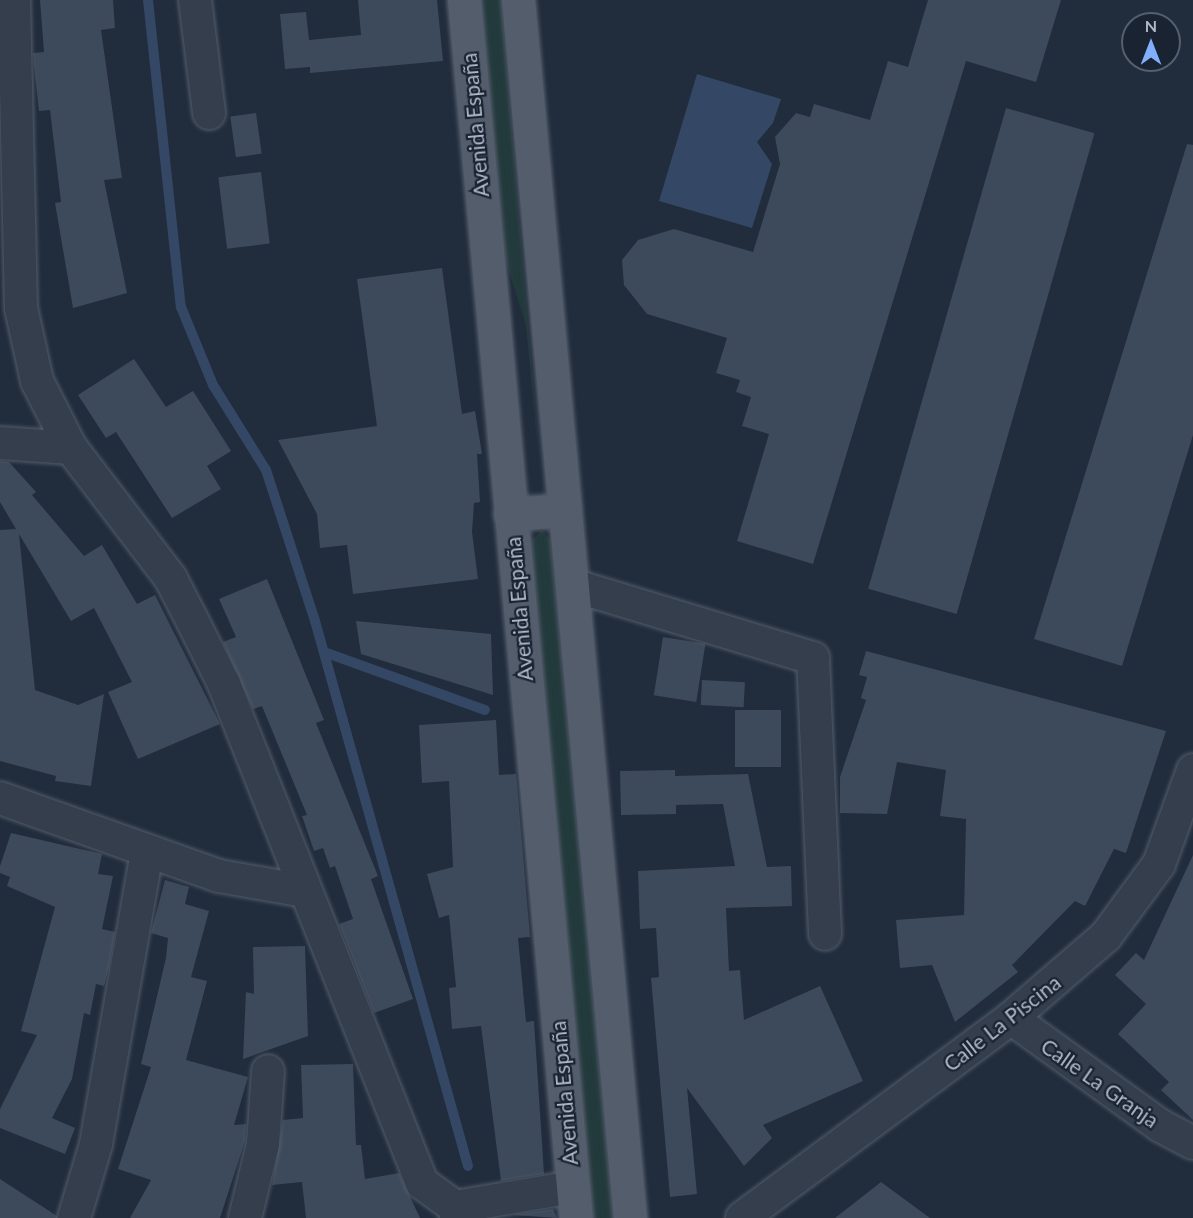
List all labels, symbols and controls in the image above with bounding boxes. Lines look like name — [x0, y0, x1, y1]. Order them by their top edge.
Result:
north arrow — [1121, 12, 1181, 72]
text: N — [1145, 16, 1157, 35]
street label: Avenida España — [456, 52, 494, 198]
street label: Avenida España — [500, 536, 538, 682]
street label: Calle La Piscina — [939, 970, 1065, 1076]
street label: Avenida España — [545, 1020, 583, 1166]
street label: Calle La Granja — [1036, 1033, 1164, 1133]

